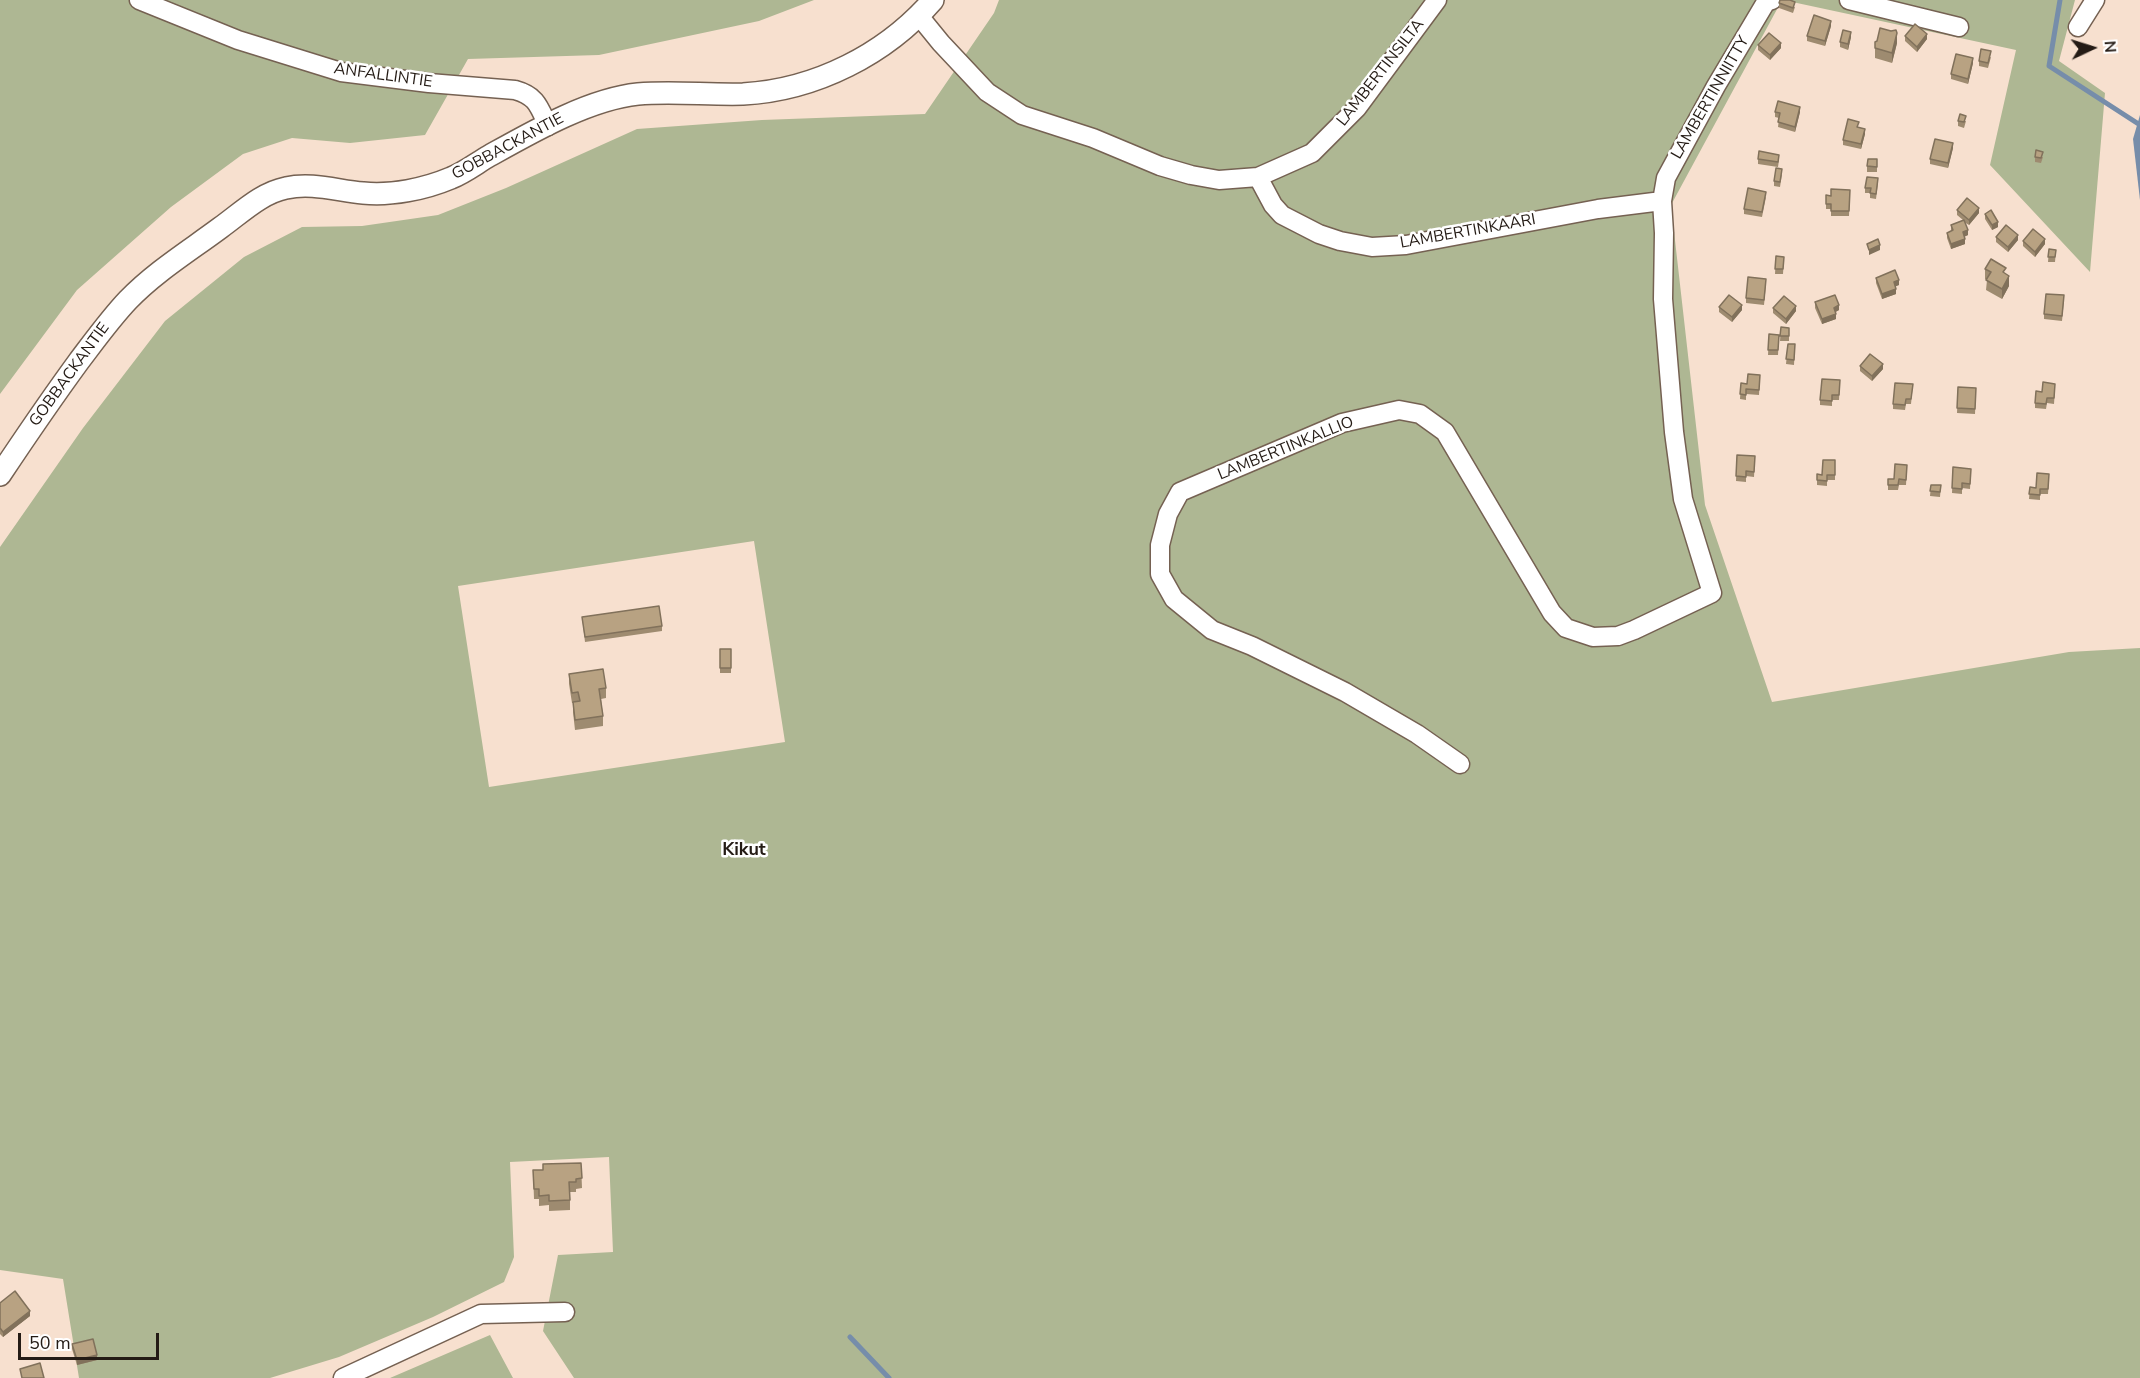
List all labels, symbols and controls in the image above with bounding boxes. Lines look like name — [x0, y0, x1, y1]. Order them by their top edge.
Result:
street label: LAMBERTINSILTA — [1333, 16, 1429, 130]
north arrow — [2062, 18, 2122, 78]
street label: LAMBERTINNIITTY — [1668, 33, 1754, 163]
text: N — [2099, 40, 2121, 53]
street label: ANFALLINTIE — [332, 60, 434, 92]
street label: GOBBACKANTIE — [449, 109, 567, 185]
street label: LAMBERTINKAARI — [1399, 211, 1537, 253]
street label: GOBBACKANTIE — [26, 319, 114, 431]
street label: LAMBERTINKALLIO — [1215, 413, 1357, 485]
district label: Kikut — [722, 840, 766, 862]
scale bar — [21, 1321, 162, 1359]
text: 50 m — [29, 1331, 71, 1355]

